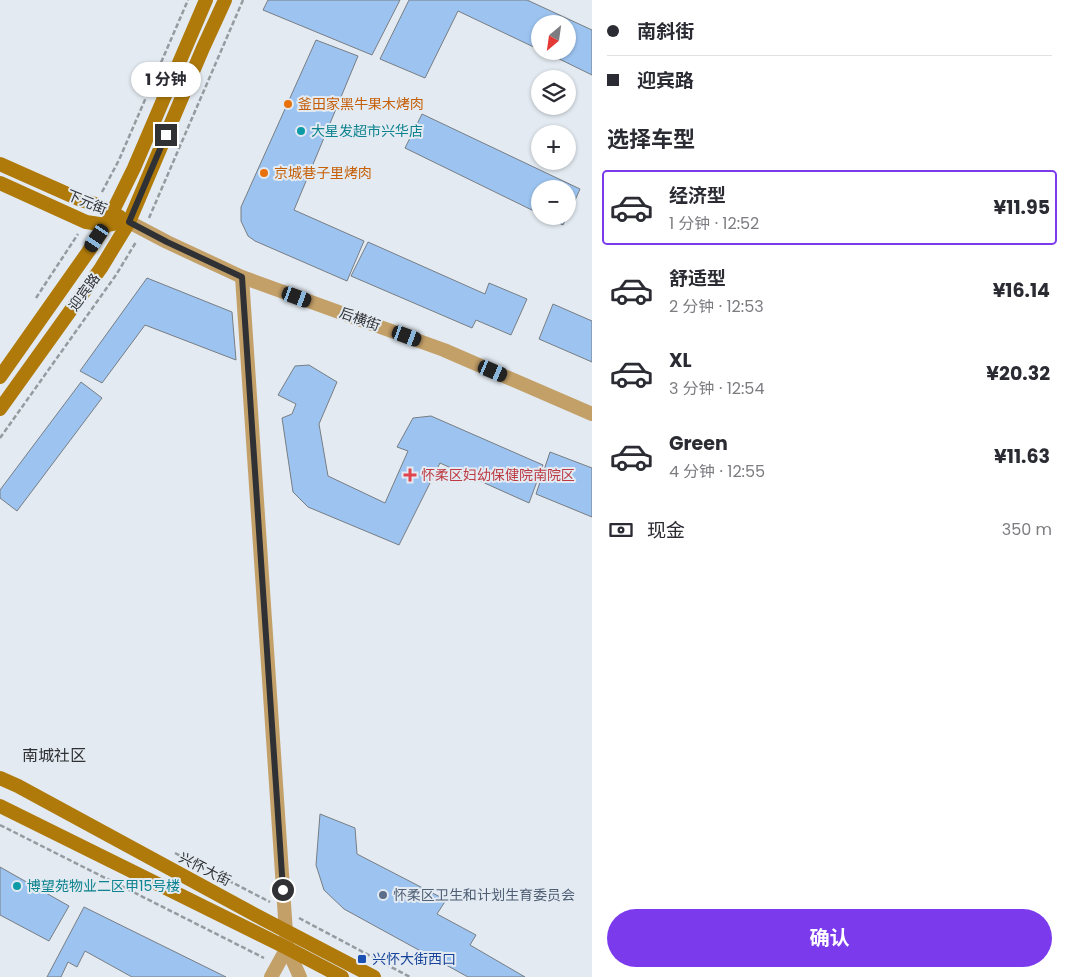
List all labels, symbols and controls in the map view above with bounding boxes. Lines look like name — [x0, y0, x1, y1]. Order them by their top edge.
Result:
north arrow — [531, 15, 576, 60]
map controls — [531, 15, 576, 225]
text: 南斜街 — [637, 18, 694, 45]
callout: 1 分钟 — [131, 62, 201, 98]
text: 迎宾路 — [637, 67, 694, 94]
text: 1 分钟 — [145, 68, 187, 91]
button: layers — [531, 70, 576, 115]
place label: 釜田家黑牛果木烤肉 — [298, 94, 424, 114]
marker: 釜田家黑牛果木烤肉 — [282, 98, 294, 110]
place label: 大星发超市兴华店 — [311, 121, 423, 141]
route end — [155, 124, 177, 146]
text: 选择车型 — [607, 124, 695, 155]
marker: 大星发超市兴华店 — [295, 125, 307, 137]
button: + — [531, 125, 576, 170]
place label: 京城巷子里烤肉 — [274, 163, 372, 183]
marker: 京城巷子里烤肉 — [258, 167, 270, 179]
button: − — [531, 180, 576, 225]
text: 经济型 — [669, 182, 726, 209]
street label: 下元街 — [64, 185, 110, 219]
icon: car — [609, 185, 654, 230]
text: ¥11.95 — [994, 194, 1050, 221]
text: 1 分钟 · 12:52 — [669, 212, 759, 235]
car — [82, 221, 111, 255]
text: 舒适型 — [669, 265, 726, 292]
icon: car — [609, 268, 654, 313]
street label: 迎宾路 — [64, 269, 104, 315]
text: ¥16.14 — [993, 277, 1050, 304]
car — [280, 285, 313, 309]
text: 2 分钟 · 12:53 — [669, 295, 764, 318]
street label: 后横街 — [337, 302, 383, 336]
car — [390, 324, 423, 348]
text: XL — [669, 347, 692, 374]
icon: car — [609, 351, 654, 396]
car — [476, 358, 509, 384]
text: ¥20.32 — [986, 360, 1050, 387]
text: 3 分钟 · 12:54 — [669, 377, 764, 400]
text: Green — [669, 430, 728, 457]
icon: car — [609, 434, 654, 479]
text: ¥11.63 — [994, 443, 1050, 470]
text: 4 分钟 · 12:55 — [669, 460, 765, 483]
place label: 怀柔区妇幼保健院南院区 — [421, 465, 575, 485]
marker: 怀柔区妇幼保健院南院区 — [403, 468, 417, 482]
icon: cash — [607, 516, 635, 544]
text: 现金 — [647, 517, 685, 544]
text: 350 m — [1002, 518, 1052, 541]
district label: 南城社区 — [22, 744, 86, 767]
street label: 兴怀大街 — [176, 847, 234, 891]
place label: 博望苑物业二区甲15号楼 — [27, 876, 180, 896]
route start — [272, 879, 294, 901]
marker: 博望苑物业二区甲15号楼 — [11, 880, 23, 892]
place label: 怀柔区卫生和计划生育委员会 — [393, 885, 575, 905]
marker: 怀柔区卫生和计划生育委员会 — [377, 889, 389, 901]
button: 确认 — [607, 909, 1052, 967]
place label: 兴怀大街西口 — [372, 949, 456, 969]
marker: 兴怀大街西口 — [356, 953, 368, 965]

